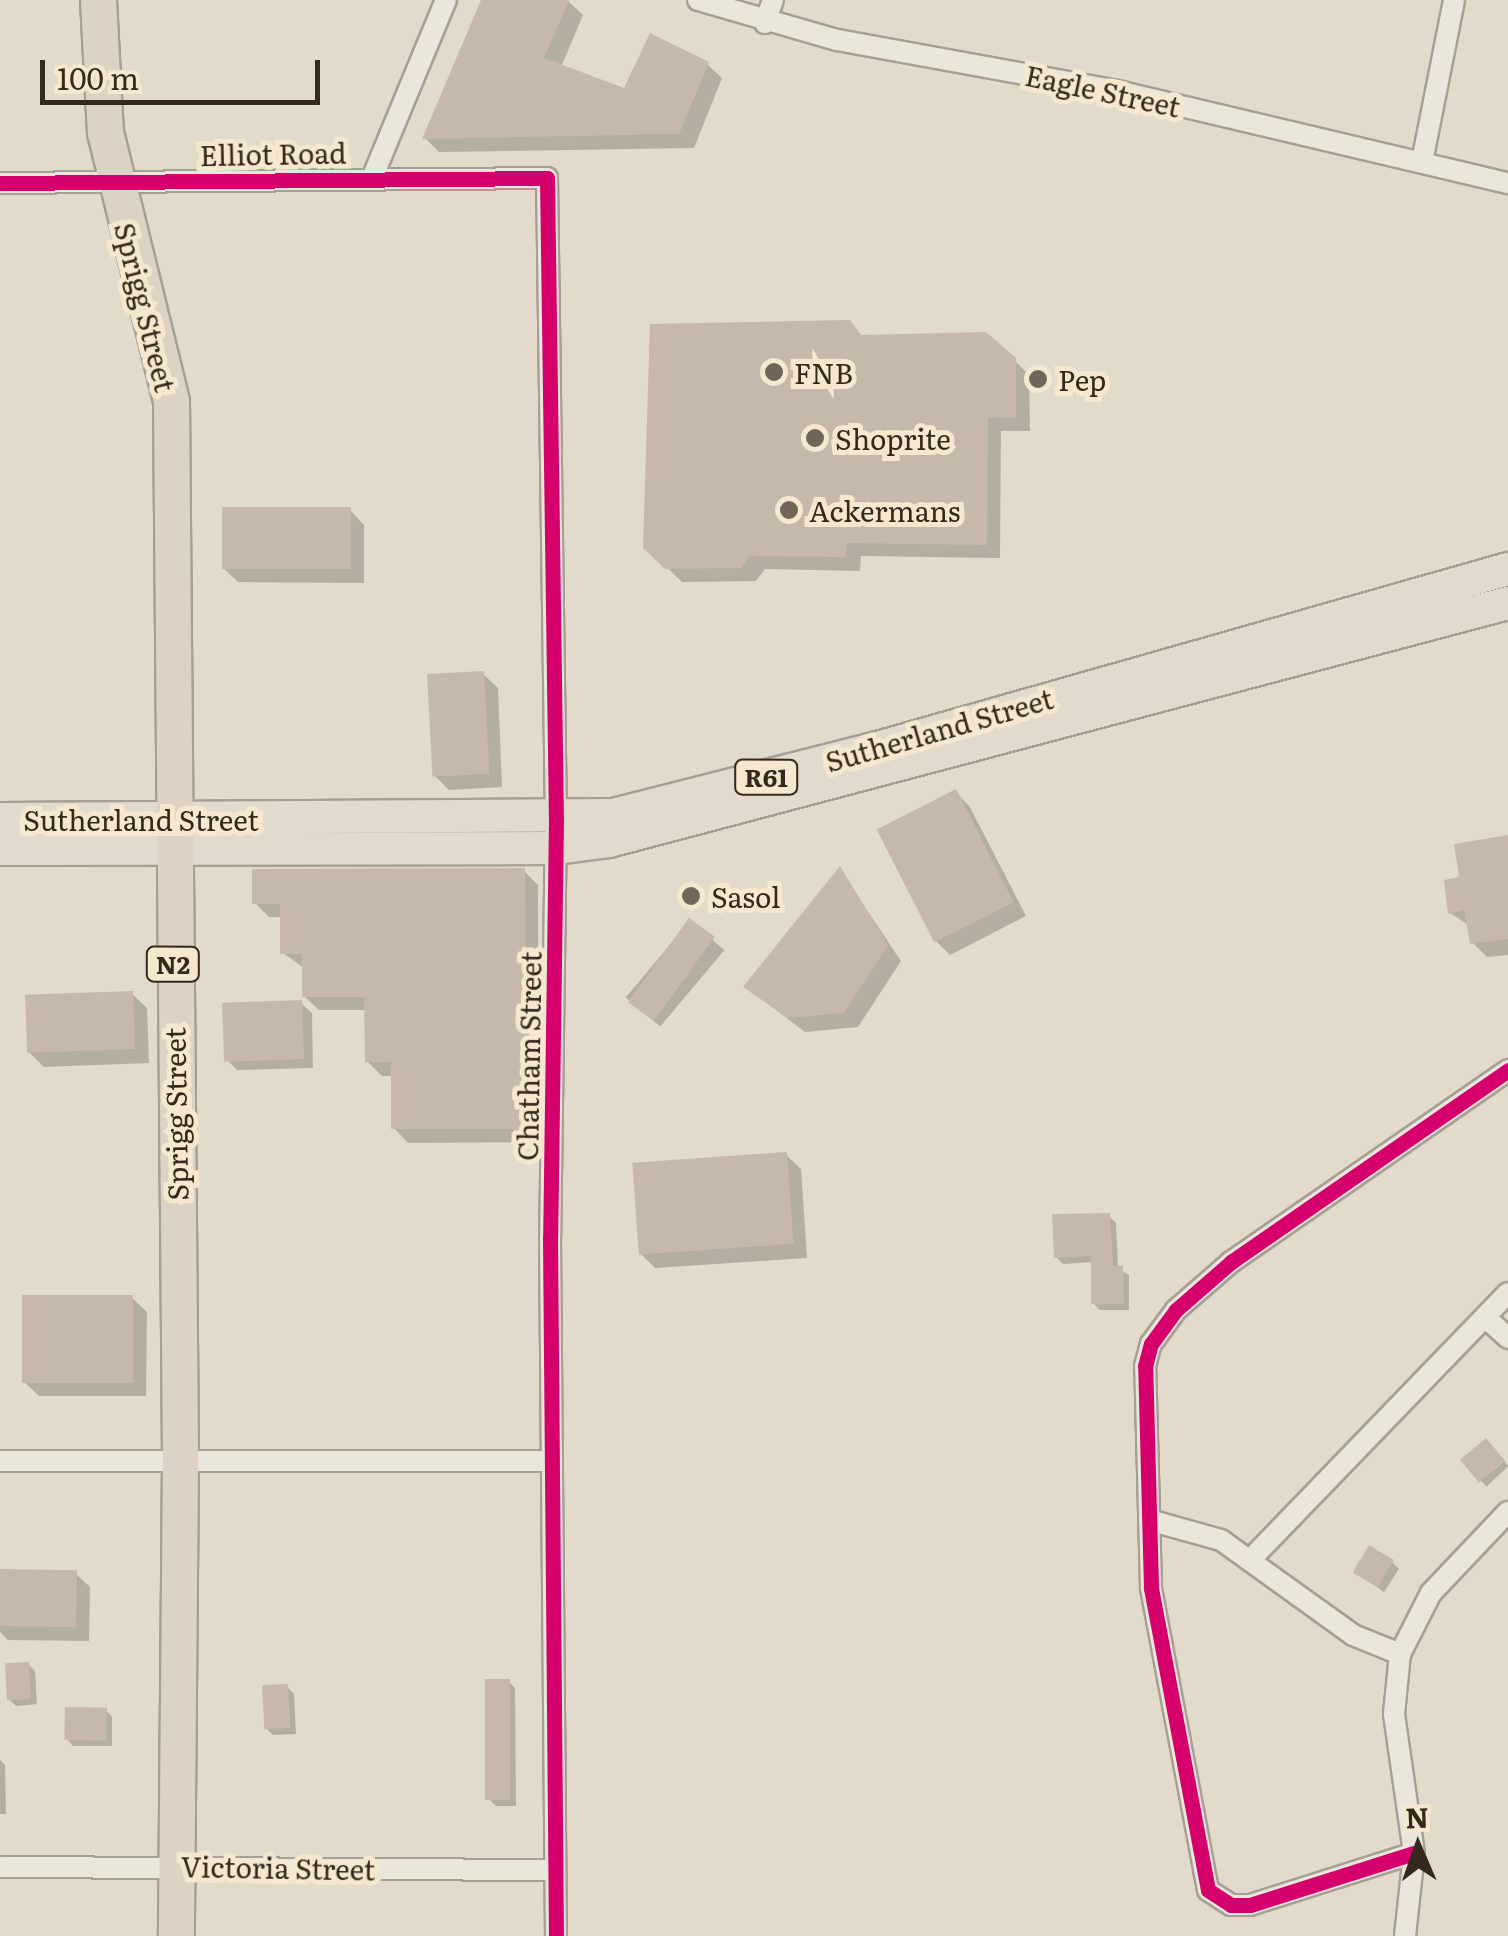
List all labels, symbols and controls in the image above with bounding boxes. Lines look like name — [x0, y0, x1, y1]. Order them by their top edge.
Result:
scale bar — [45, 40, 325, 102]
text: 100 m — [57, 55, 139, 99]
street label: Eagle Street — [1022, 57, 1184, 123]
street label: Elliot Road — [199, 135, 347, 171]
street label: Sprigg Street — [109, 219, 183, 395]
place label: FNB — [794, 355, 853, 389]
marker: FNB — [763, 361, 785, 383]
place label: Pep — [1058, 362, 1106, 396]
marker: Pep — [1027, 368, 1049, 390]
place label: Shoprite — [835, 421, 951, 455]
marker: Shoprite — [804, 427, 826, 449]
place label: Ackermans — [809, 493, 960, 527]
marker: Ackermans — [778, 499, 800, 521]
street label: Sutherland Street — [821, 680, 1057, 778]
road number: R61 — [734, 757, 798, 797]
street label: Sutherland Street — [23, 802, 259, 836]
place label: Sasol — [711, 879, 780, 913]
marker: Sasol — [680, 885, 702, 907]
road number: N2 — [146, 944, 200, 984]
street label: Chatham Street — [509, 951, 547, 1161]
street label: Sprigg Street — [157, 1027, 193, 1201]
text: N — [1404, 1795, 1429, 1837]
north arrow — [1368, 1796, 1468, 1896]
street label: Victoria Street — [181, 1849, 375, 1885]

